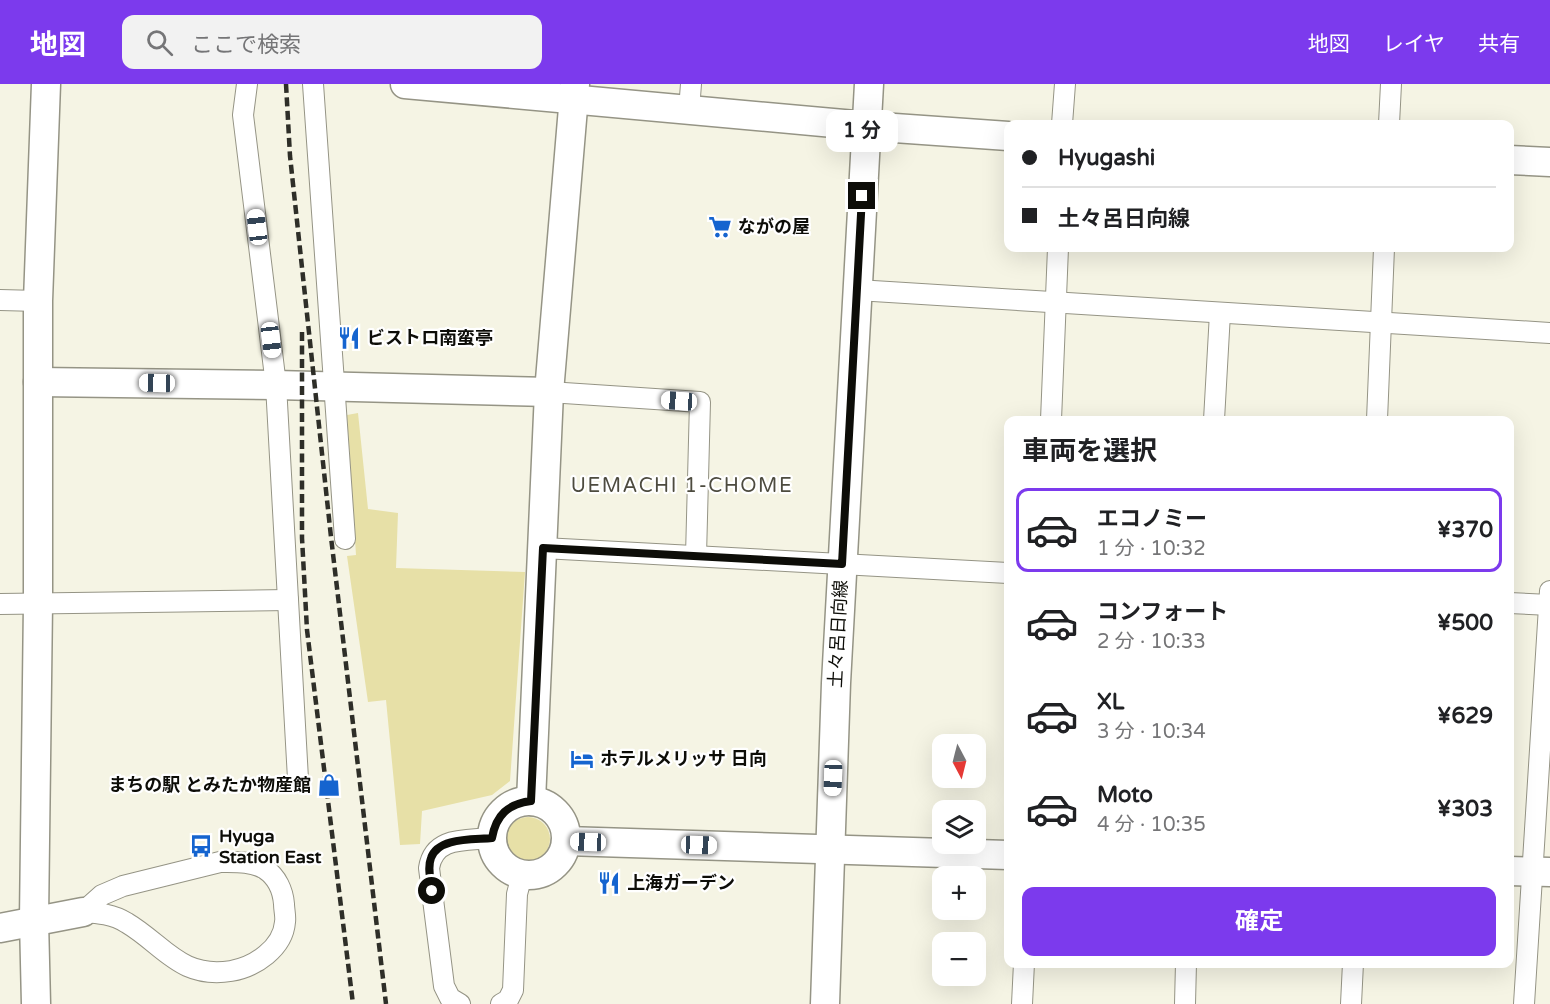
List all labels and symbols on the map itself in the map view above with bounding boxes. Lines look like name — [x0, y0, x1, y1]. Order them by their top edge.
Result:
callout: 1 分 — [826, 109, 898, 151]
route end — [848, 182, 875, 209]
car — [246, 208, 268, 246]
supermarket icon: ながの屋 — [707, 214, 733, 240]
place label: ながの屋 — [738, 216, 810, 238]
car — [260, 321, 282, 359]
restaurant icon: ビストロ南蛮亭 — [336, 325, 362, 351]
place label: ビストロ南蛮亭 — [367, 327, 493, 349]
car — [139, 374, 175, 392]
car — [660, 391, 698, 411]
district label: UEMACHI 1-CHOME — [571, 474, 793, 498]
street label: 土々呂日向線 — [824, 579, 852, 689]
north arrow — [932, 734, 986, 788]
hotel icon: ホテルメリッサ 日向 — [569, 746, 595, 772]
place label: ホテルメリッサ 日向 — [600, 748, 767, 770]
car — [823, 760, 843, 796]
shop icon: まちの駅 とみたか物産館 — [316, 772, 342, 798]
place label: まちの駅 とみたか物産館 — [108, 774, 311, 796]
place label: Hyuga Station East — [219, 825, 321, 868]
car — [570, 832, 606, 852]
bus stop icon: Hyuga Station East — [188, 833, 214, 859]
car — [681, 835, 717, 855]
restaurant icon: 上海ガーデン — [596, 870, 622, 896]
place label: 上海ガーデン — [627, 872, 735, 894]
route start — [418, 877, 445, 904]

